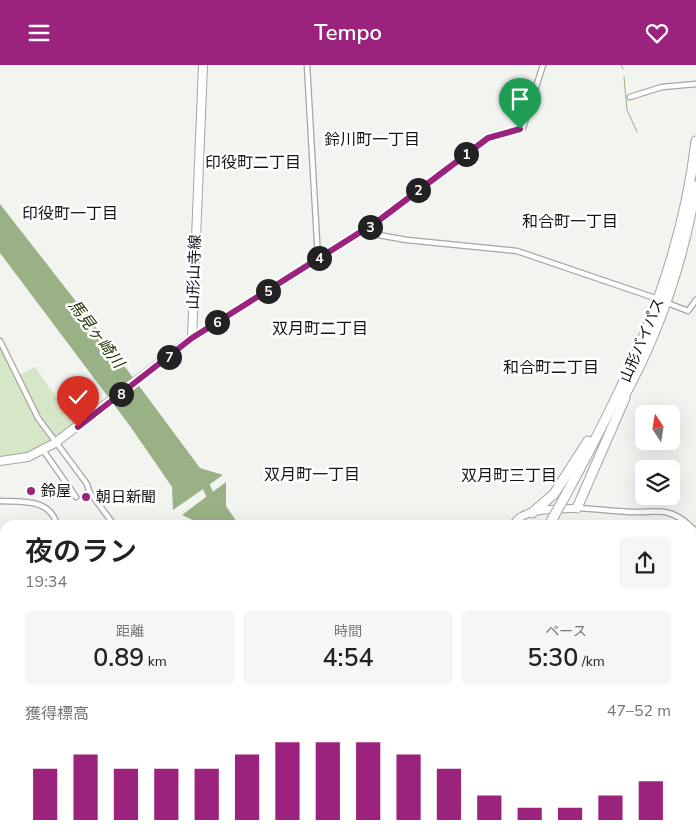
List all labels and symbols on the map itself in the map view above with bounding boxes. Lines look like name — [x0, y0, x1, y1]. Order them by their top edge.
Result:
pin — [499, 78, 541, 129]
district label: 鈴川町一丁目 — [324, 129, 420, 151]
pin: 1 — [454, 141, 478, 167]
district label: 印役町二丁目 — [205, 152, 301, 174]
pin: 2 — [406, 177, 430, 203]
district label: 印役町一丁目 — [22, 203, 118, 225]
district label: 和合町一丁目 — [522, 211, 618, 233]
pin: 3 — [358, 215, 382, 239]
street label: 山形山寺線 — [183, 234, 205, 310]
pin: 4 — [306, 245, 332, 271]
pin: 5 — [256, 279, 280, 303]
water label: 馬見ヶ崎川 — [63, 295, 130, 374]
street label: 山形バイパス — [615, 295, 669, 385]
pin: 6 — [204, 309, 230, 335]
district label: 双月町二丁目 — [272, 318, 368, 340]
pin: 7 — [156, 345, 182, 369]
district label: 和合町二丁目 — [503, 357, 599, 379]
pin — [57, 376, 99, 427]
pin: 8 — [108, 381, 134, 407]
north arrow — [635, 405, 680, 450]
district label: 双月町一丁目 — [264, 464, 360, 486]
district label: 双月町三丁目 — [461, 465, 557, 487]
place label: 鈴屋 — [41, 481, 71, 501]
marker: 鈴屋 — [25, 485, 37, 497]
place label: 朝日新聞 — [96, 487, 156, 507]
marker: 朝日新聞 — [80, 491, 92, 503]

